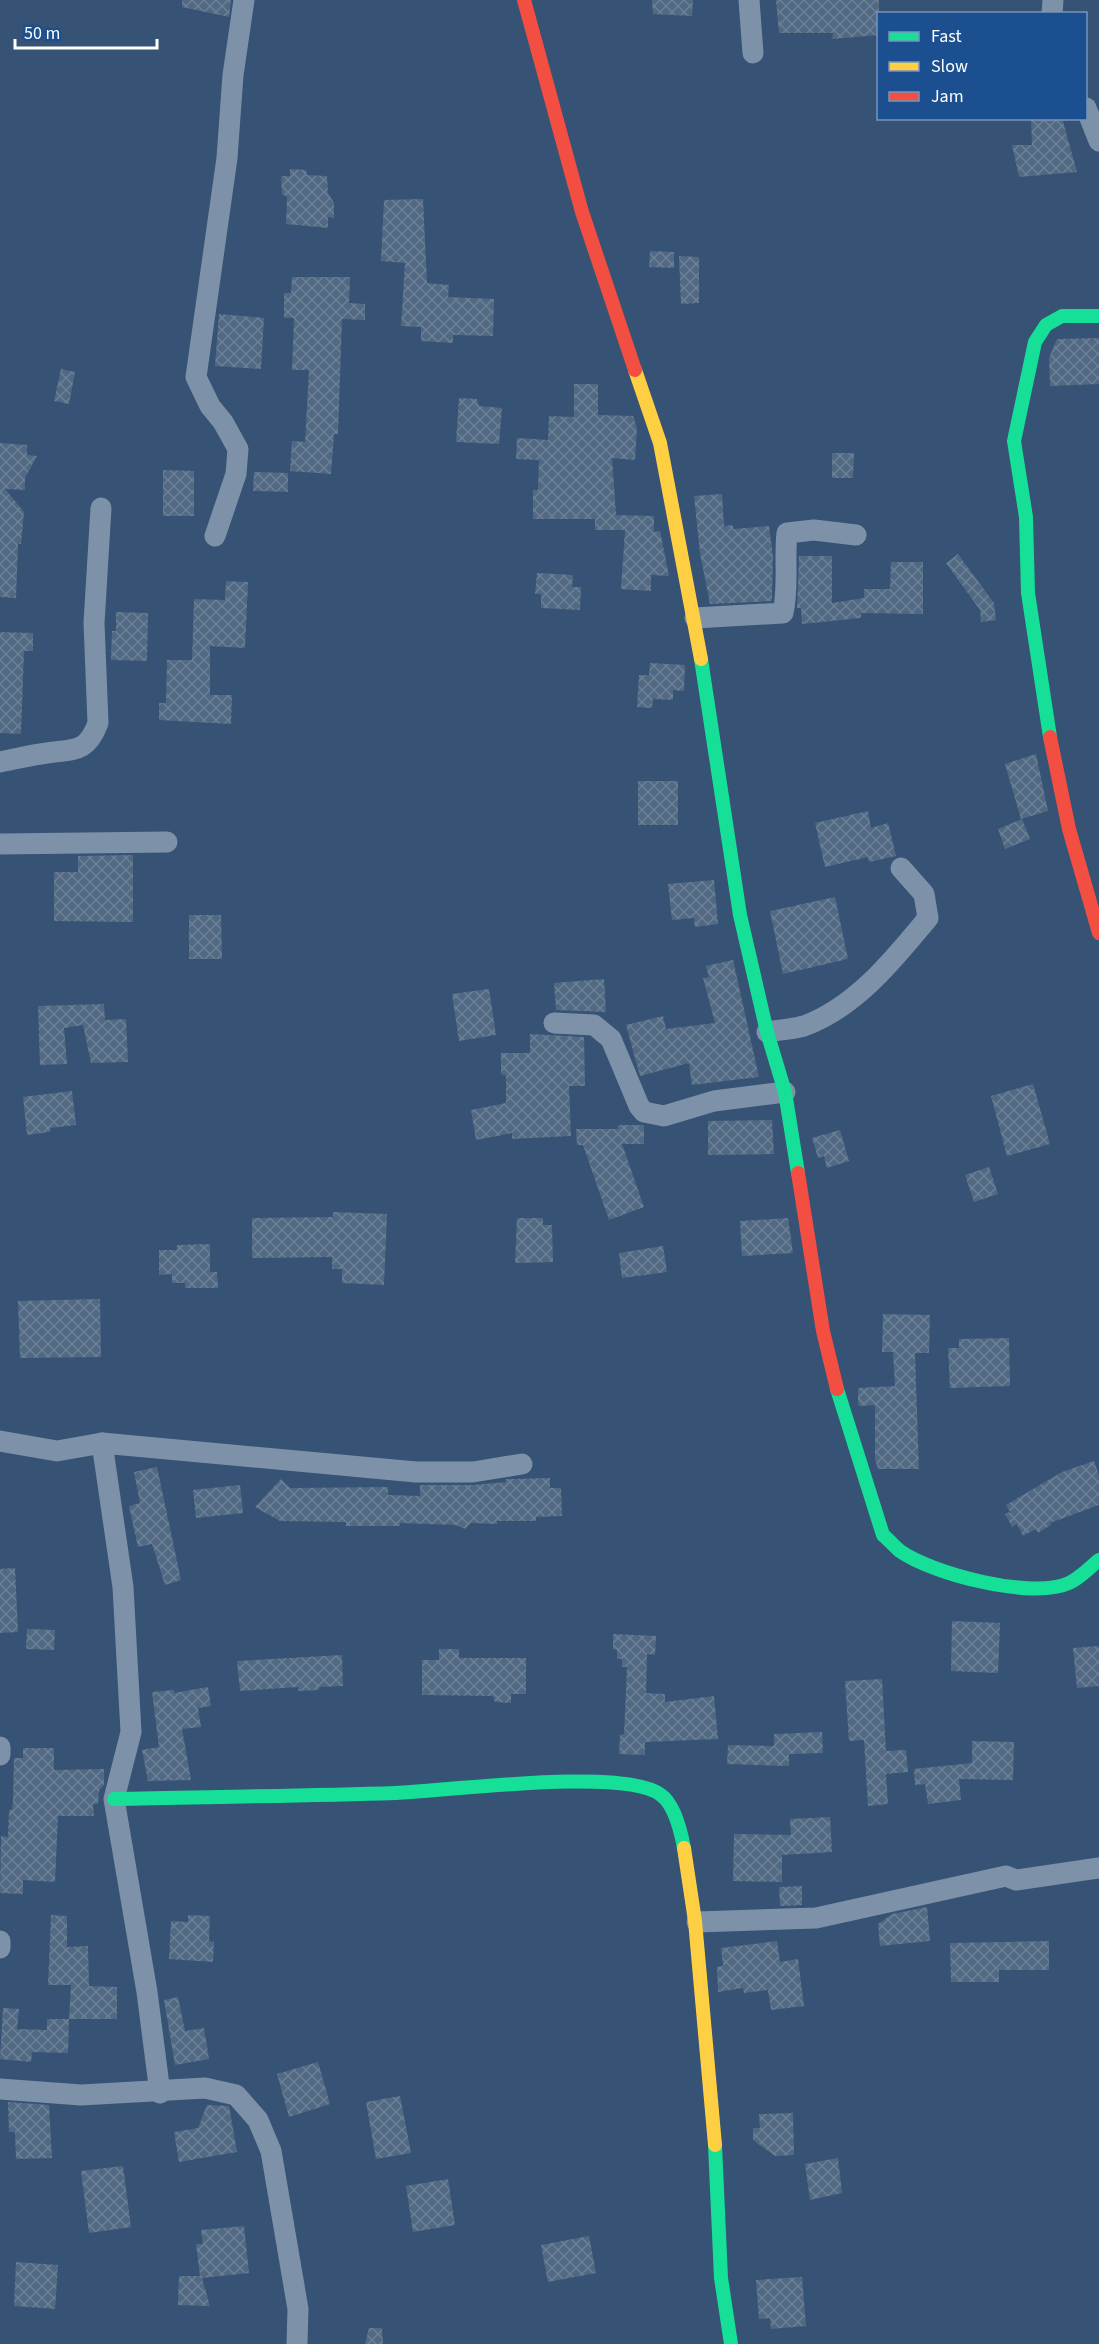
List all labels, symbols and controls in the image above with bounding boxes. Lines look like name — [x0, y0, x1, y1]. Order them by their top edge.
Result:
scale bar — [15, 12, 158, 50]
legend — [877, 12, 1087, 120]
text: 50 m — [24, 21, 60, 46]
text: Fast — [931, 24, 962, 49]
text: Slow — [931, 54, 968, 79]
text: Jam — [931, 84, 964, 109]

